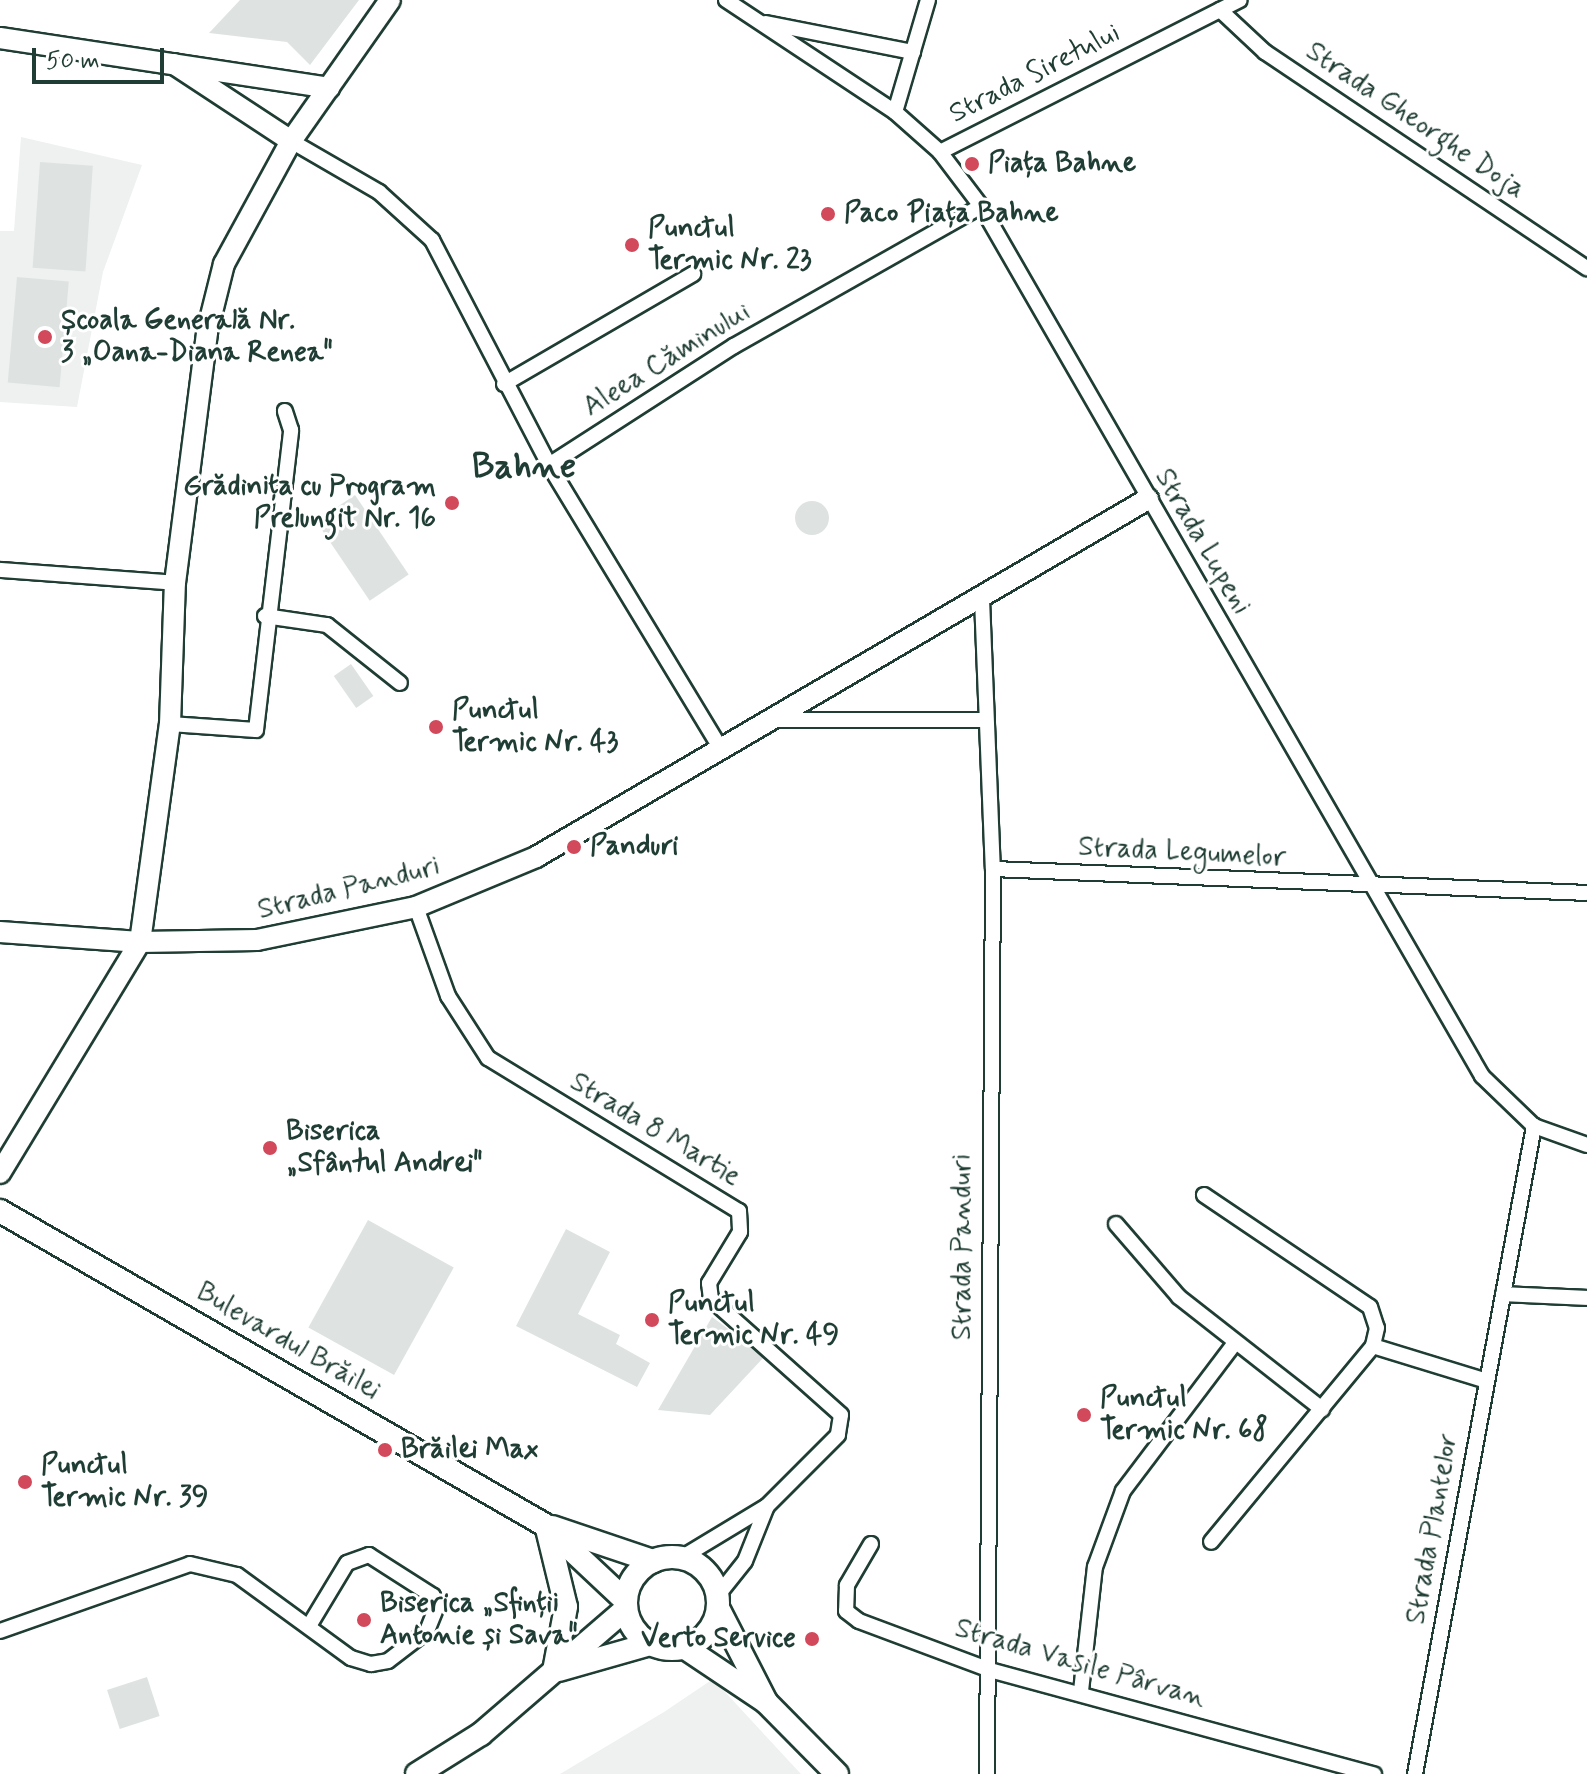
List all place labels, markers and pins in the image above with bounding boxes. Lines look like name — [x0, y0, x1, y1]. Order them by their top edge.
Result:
place label: Piața Bahne — [988, 147, 1136, 181]
marker: Piața Bahne — [963, 155, 981, 173]
place label: Paco Piața Bahne — [844, 197, 1054, 231]
marker: Paco Piața Bahne — [819, 205, 837, 223]
place label: Punctul Termic Nr. 23 — [648, 212, 810, 278]
marker: Punctul Termic Nr. 23 — [623, 236, 641, 254]
place label: Școala Generală Nr. 3 „Oana-Diana Renea" — [61, 304, 332, 370]
marker: Școala Generală Nr. 3 „Oana-Diana Renea" — [36, 328, 54, 346]
place label: Grădinița cu Program Prelungit Nr. 16 — [180, 470, 436, 536]
marker: Grădinița cu Program Prelungit Nr. 16 — [443, 494, 461, 512]
place label: Punctul Termic Nr. 43 — [452, 694, 616, 760]
marker: Punctul Termic Nr. 43 — [427, 718, 445, 736]
place label: Panduri — [590, 830, 679, 864]
marker: Panduri — [565, 838, 583, 856]
place label: Biserica „Sfântul Andrei" — [286, 1115, 482, 1181]
marker: Biserica „Sfântul Andrei" — [261, 1139, 279, 1157]
place label: Punctul Termic Nr. 49 — [668, 1287, 837, 1353]
marker: Punctul Termic Nr. 49 — [643, 1311, 661, 1329]
place label: Punctul Termic Nr. 68 — [1100, 1382, 1266, 1448]
marker: Punctul Termic Nr. 68 — [1075, 1406, 1093, 1424]
place label: Brăilei Max — [401, 1433, 538, 1467]
marker: Brăilei Max — [376, 1441, 394, 1459]
place label: Punctul Termic Nr. 39 — [41, 1449, 206, 1515]
marker: Punctul Termic Nr. 39 — [16, 1473, 34, 1491]
place label: Biserica „Sfinții Antonie și Sava" — [380, 1587, 575, 1653]
marker: Biserica „Sfinții Antonie și Sava" — [355, 1611, 373, 1629]
place label: Verto Service — [640, 1622, 796, 1656]
marker: Verto Service — [803, 1630, 821, 1648]

